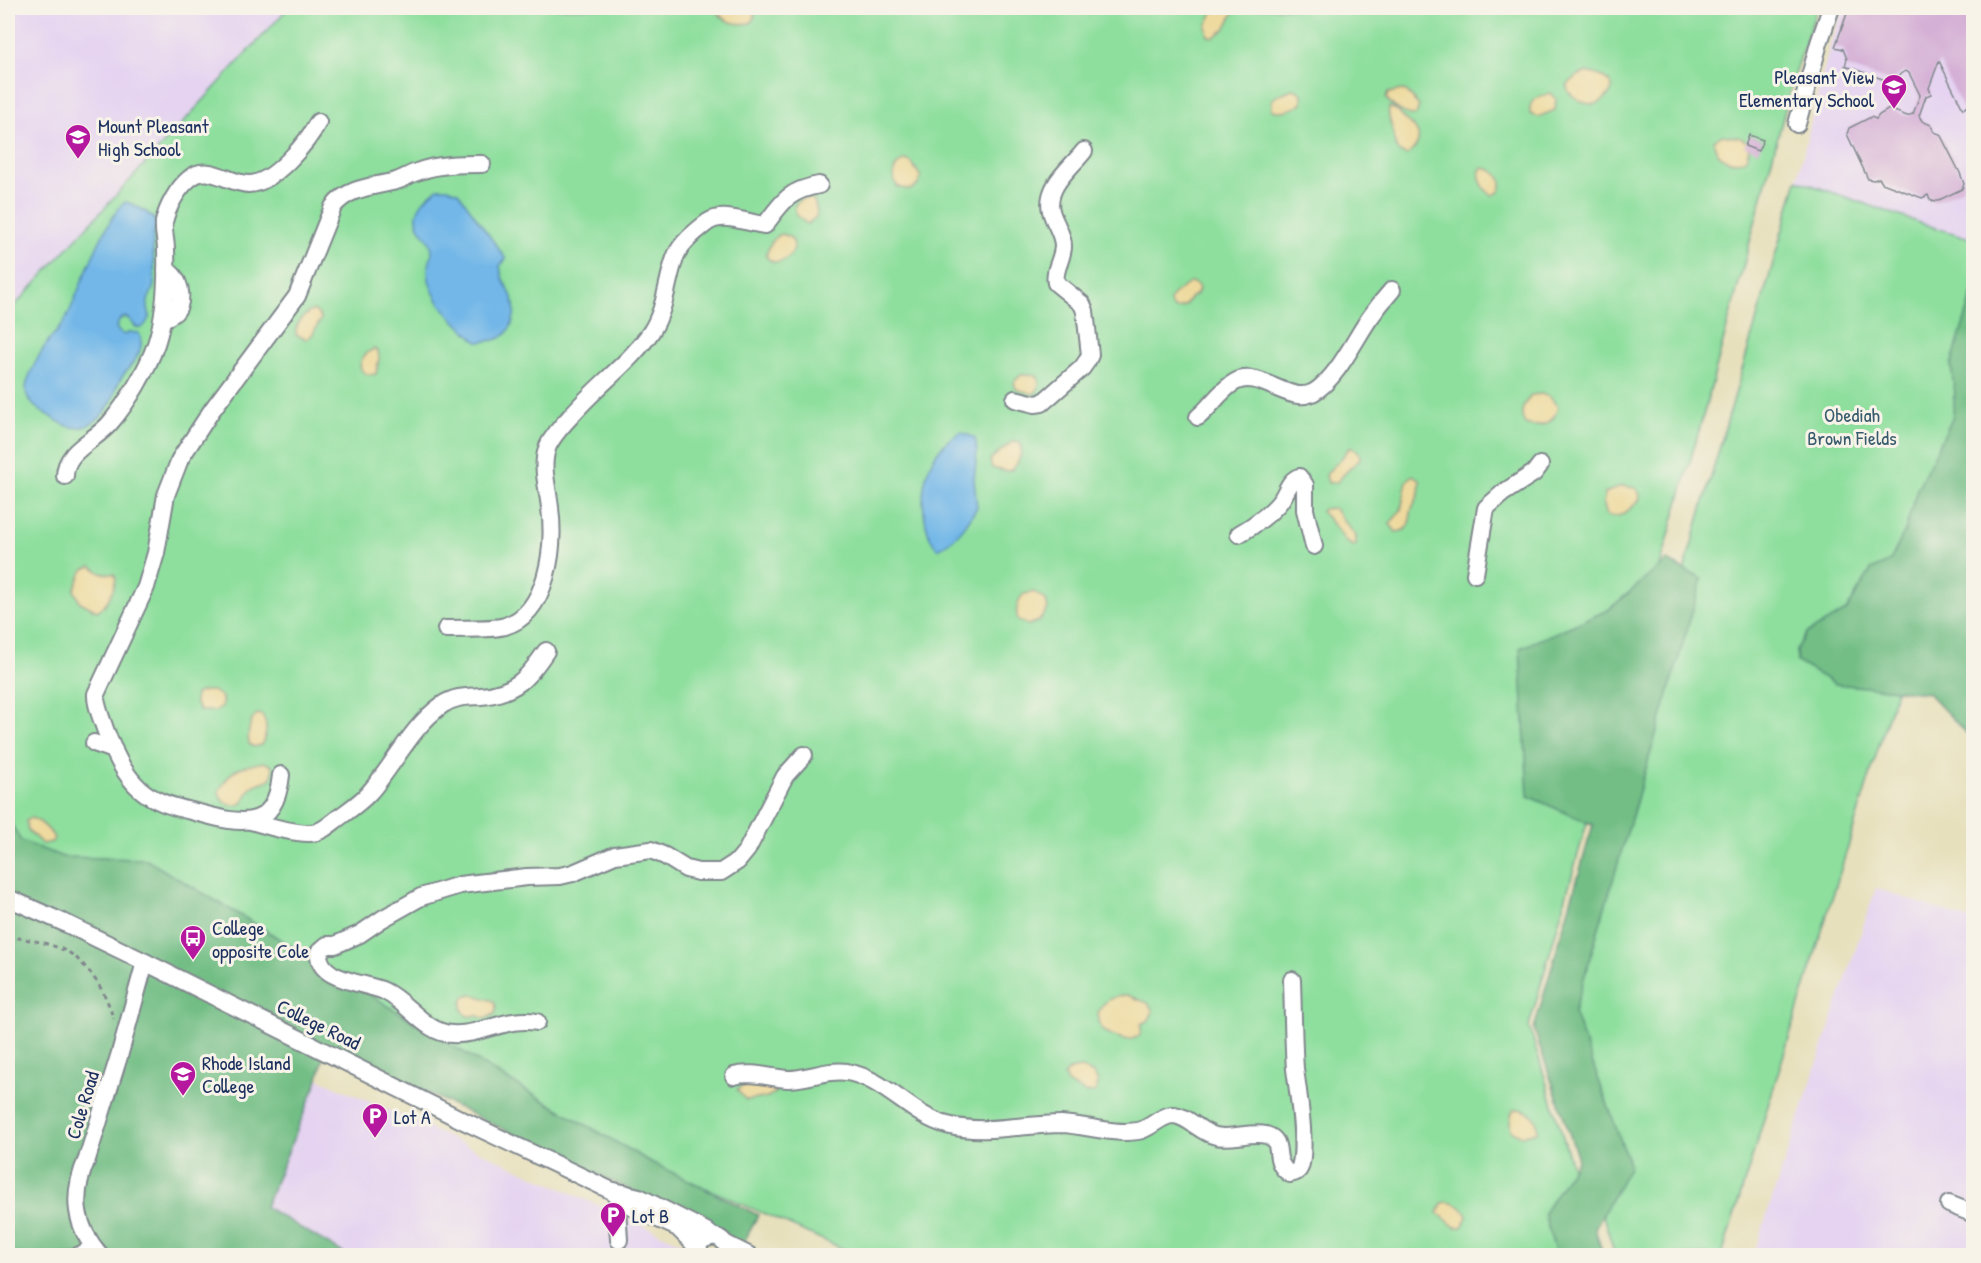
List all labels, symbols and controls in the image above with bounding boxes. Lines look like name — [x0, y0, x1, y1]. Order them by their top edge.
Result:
place label: Pleasant View Elementary School — [1739, 63, 1875, 113]
school or university icon: Pleasant View Elementary School — [1879, 72, 1909, 110]
place label: Mount Pleasant High School — [98, 112, 210, 162]
school or university icon: Mount Pleasant High School — [63, 122, 93, 160]
park label: Obediah Brown Fields — [1807, 401, 1897, 451]
place label: College opposite Cole — [212, 914, 309, 964]
bus stop icon: College opposite Cole — [178, 923, 208, 961]
street label: College Road — [273, 992, 365, 1056]
place label: Rhode Island College — [202, 1049, 290, 1099]
school or university icon: Rhode Island College — [168, 1059, 198, 1097]
street label: Cole Road — [59, 1068, 105, 1142]
parking icon: Lot A — [360, 1101, 390, 1139]
place label: Lot A — [394, 1103, 431, 1130]
parking icon: Lot B — [598, 1200, 628, 1238]
place label: Lot B — [632, 1202, 669, 1229]

